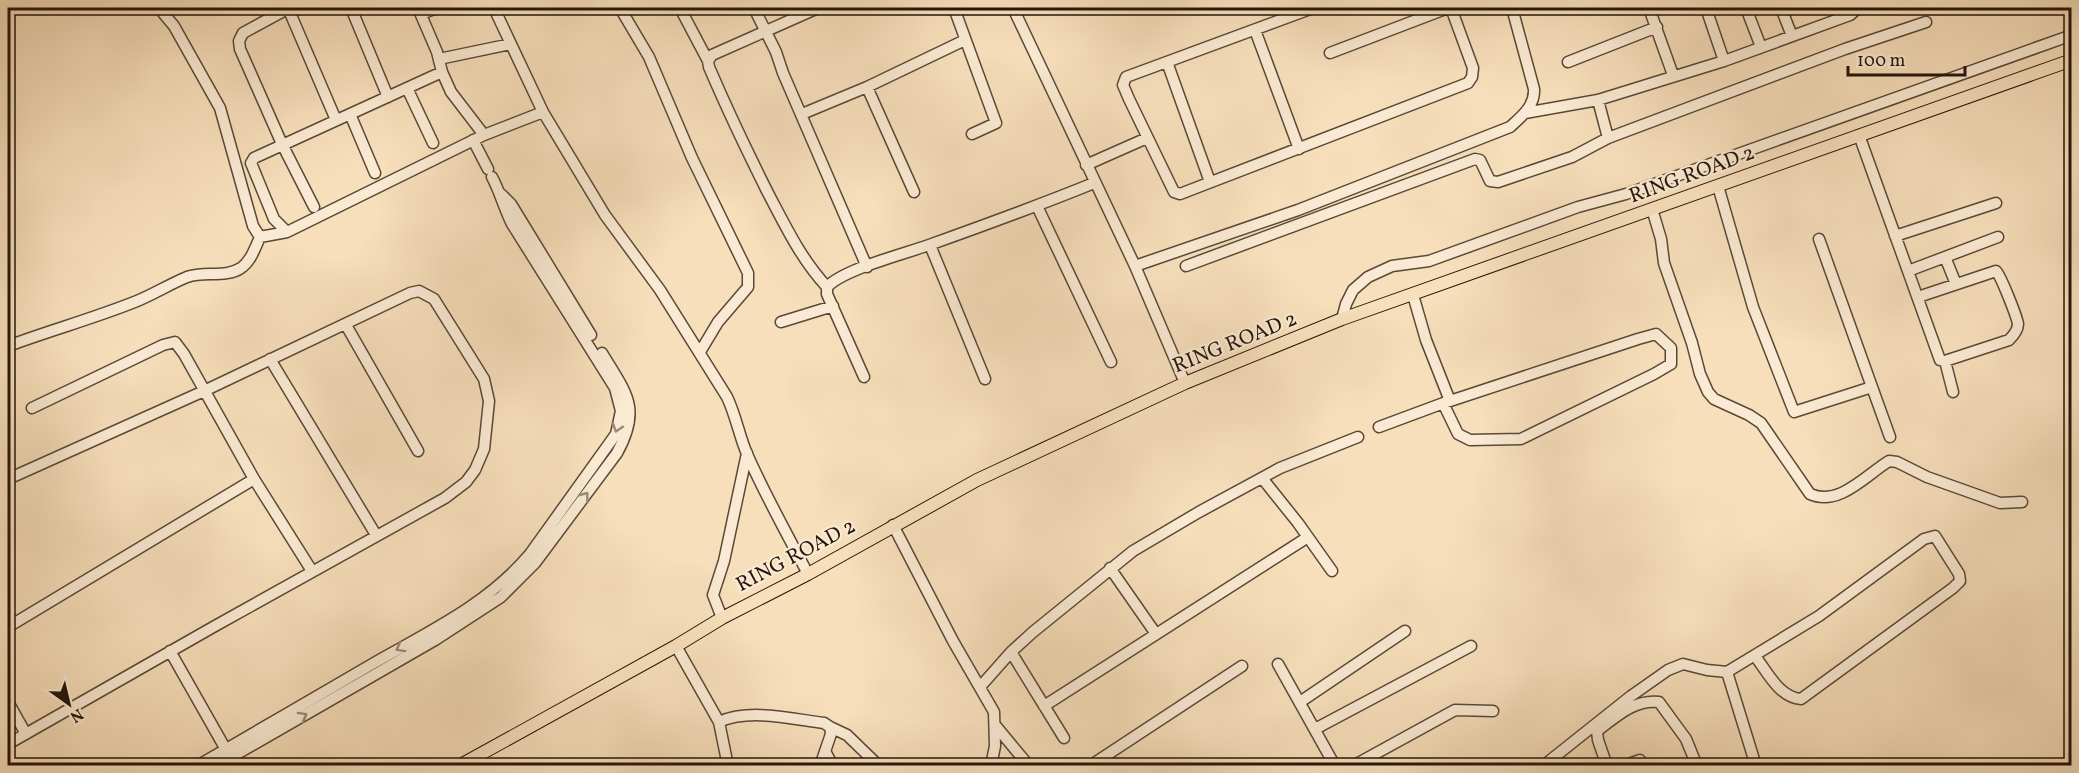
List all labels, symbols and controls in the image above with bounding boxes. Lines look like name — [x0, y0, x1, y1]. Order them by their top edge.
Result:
scale bar — [1848, 39, 1965, 77]
text: 100 m — [1857, 49, 1906, 74]
street label: RING ROAD 2 — [1625, 139, 1759, 211]
street label: RING ROAD 2 — [1168, 305, 1302, 381]
one-way arrow — [612, 422, 624, 432]
one-way arrow — [578, 491, 589, 502]
street label: RING ROAD 2 — [731, 512, 861, 600]
one-way arrow — [396, 641, 407, 652]
north arrow — [39, 674, 99, 734]
text: N — [65, 702, 87, 727]
one-way arrow — [297, 712, 308, 723]

